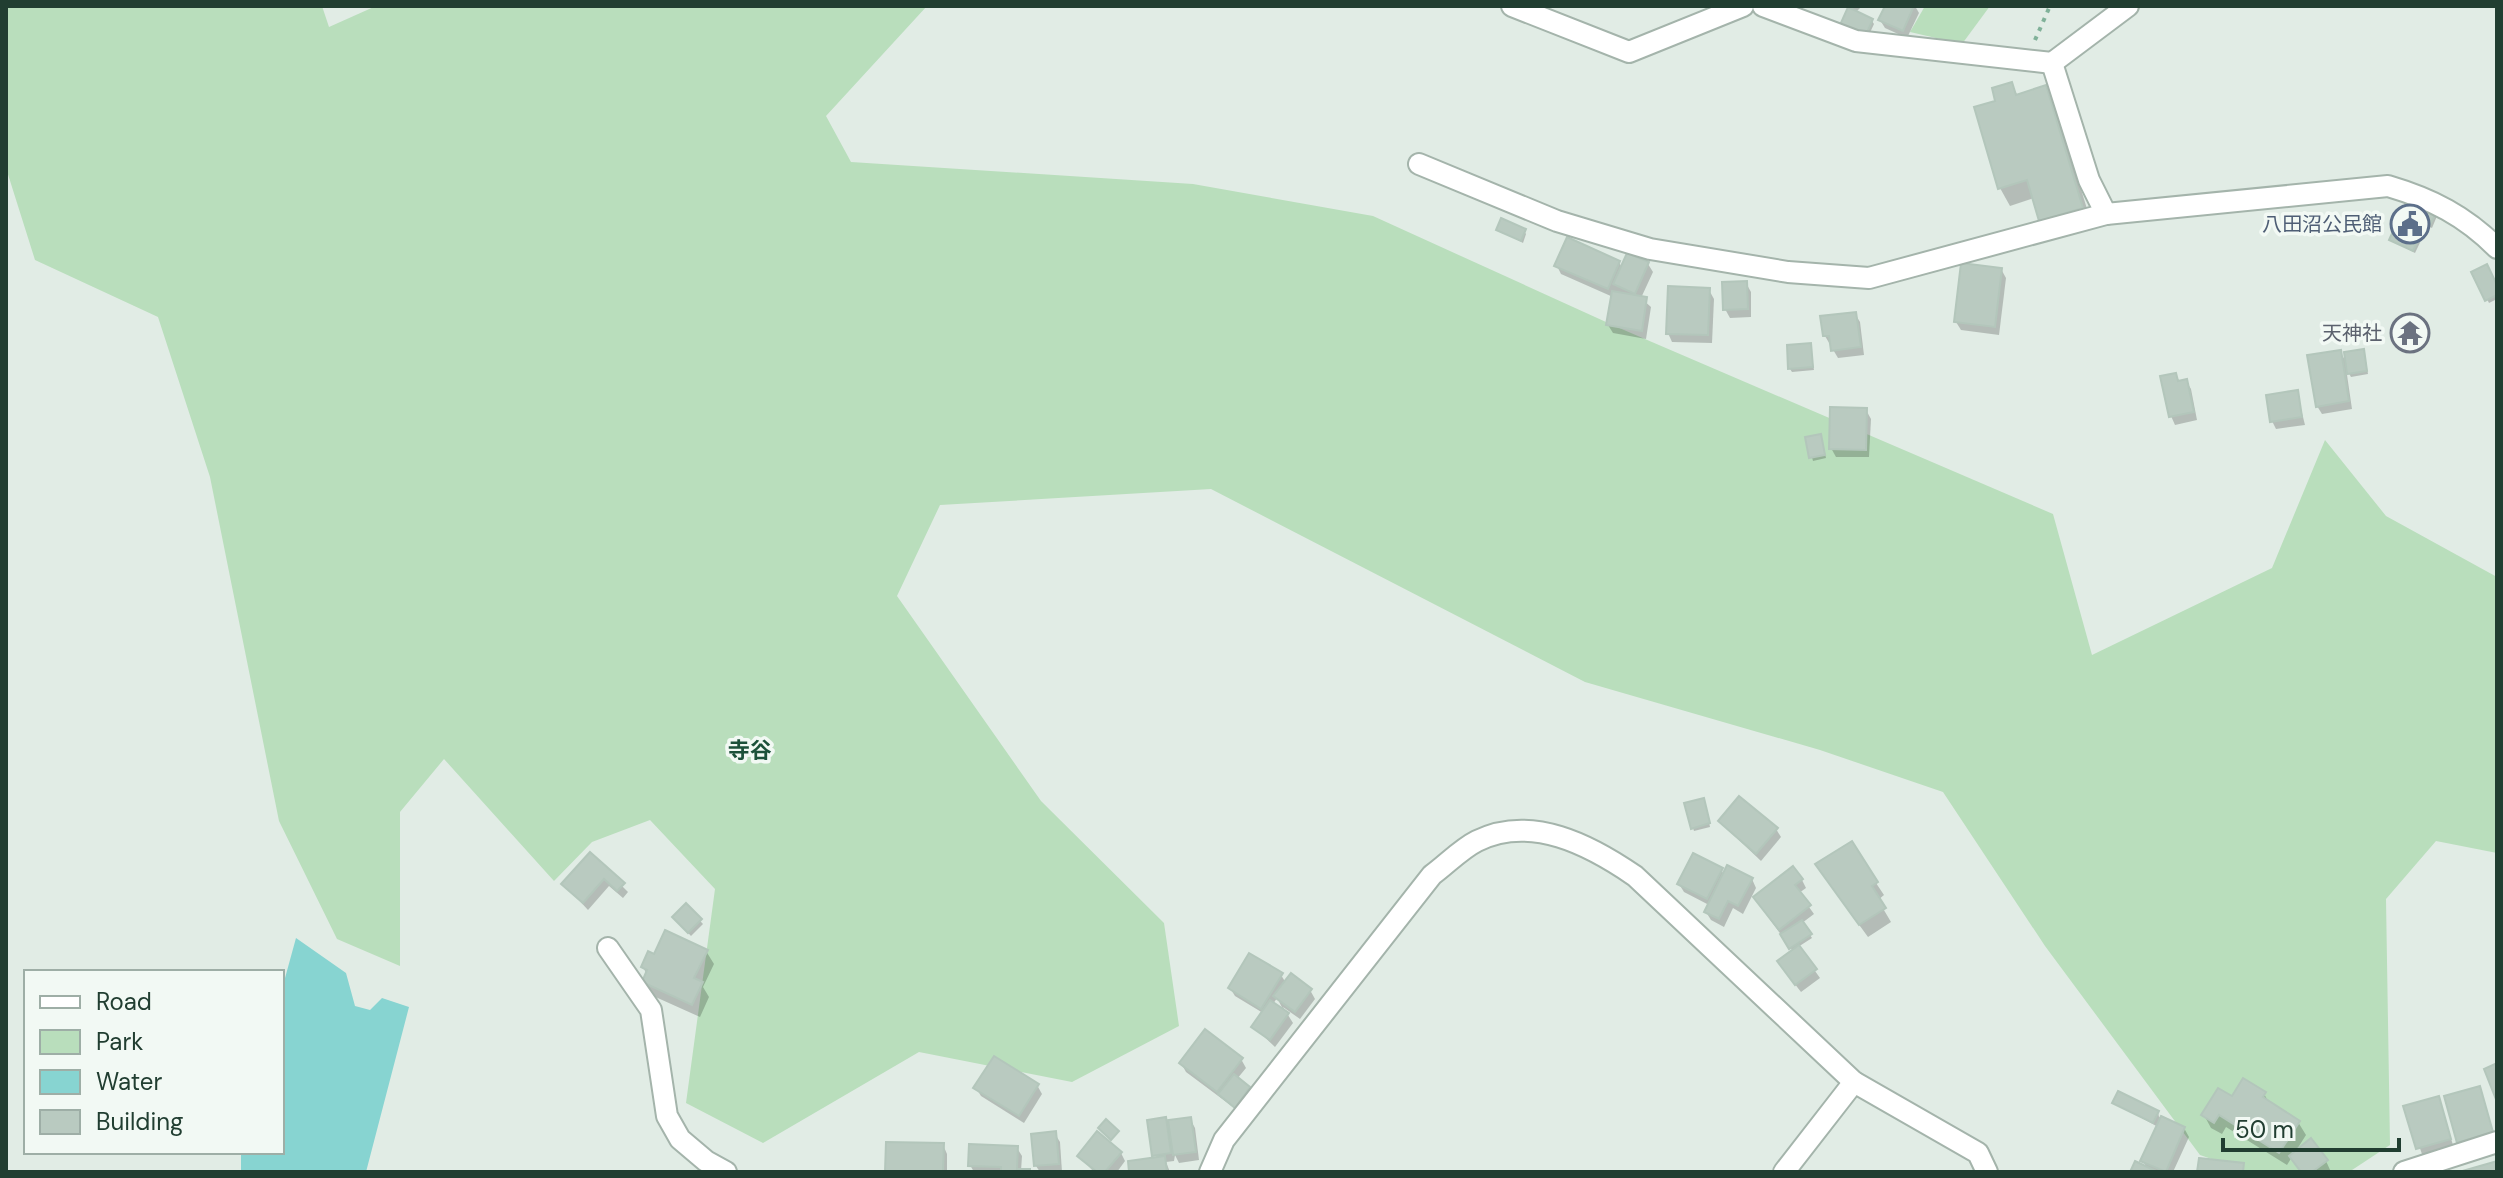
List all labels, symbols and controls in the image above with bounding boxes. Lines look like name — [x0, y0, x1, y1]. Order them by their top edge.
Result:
public building icon: 八田沼公民館 — [2389, 203, 2431, 245]
place label: 八田沼公民館 — [2262, 211, 2382, 237]
temple icon: 天神社 — [2389, 312, 2431, 354]
place label: 天神社 — [2322, 320, 2382, 346]
district label: 寺谷 — [728, 736, 772, 765]
legend — [24, 970, 284, 1154]
text: Road — [96, 986, 152, 1017]
text: Park — [96, 1026, 143, 1057]
text: Water — [96, 1066, 162, 1097]
scale bar — [2223, 1102, 2399, 1152]
text: Building — [96, 1106, 183, 1137]
text: 50 m — [2235, 1114, 2294, 1145]

